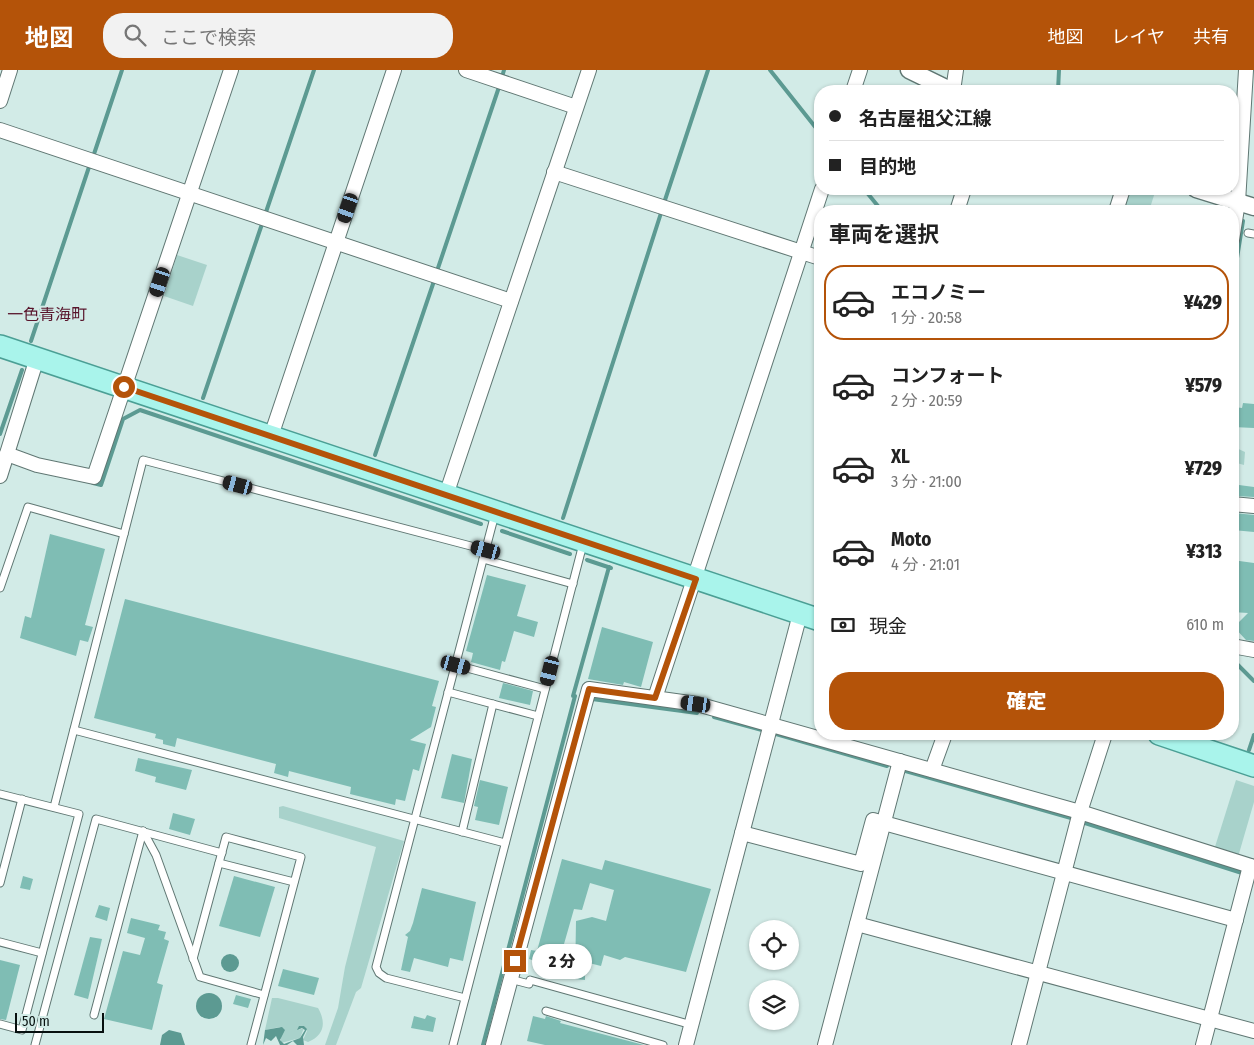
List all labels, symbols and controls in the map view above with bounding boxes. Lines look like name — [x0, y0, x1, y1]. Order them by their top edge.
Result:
search box — [103, 13, 453, 58]
icon: search — [121, 21, 149, 49]
text: 地図 — [25, 24, 73, 52]
text: ここで検索 — [161, 26, 256, 49]
text: 地図 — [1048, 26, 1084, 48]
text: レイヤ — [1112, 26, 1165, 48]
text: 共有 — [1193, 26, 1229, 48]
text: 名古屋祖父江線 — [859, 107, 992, 130]
text: 目的地 — [859, 155, 916, 178]
car — [336, 191, 359, 225]
text: 車両を選択 — [829, 221, 939, 248]
car — [148, 265, 171, 299]
icon: car — [831, 280, 876, 325]
text: エコノミー — [891, 281, 986, 304]
text: ¥429 — [1184, 291, 1222, 314]
district label: 一色青海町 — [7, 305, 87, 324]
text: 1 分 · 20:58 — [891, 308, 962, 327]
icon: car — [831, 363, 876, 408]
text: コンフォート — [891, 364, 1004, 387]
text: ¥579 — [1185, 374, 1222, 397]
route start — [113, 376, 135, 398]
text: 2 分 · 20:59 — [891, 391, 962, 410]
text: XL — [891, 445, 910, 468]
icon: car — [831, 446, 876, 491]
text: ¥729 — [1185, 457, 1222, 480]
text: 3 分 · 21:00 — [891, 472, 962, 491]
car — [221, 474, 254, 496]
text: Moto — [891, 528, 931, 551]
icon: car — [831, 529, 876, 574]
car — [469, 539, 502, 561]
text: ¥313 — [1186, 540, 1222, 563]
text: 4 分 · 21:01 — [891, 555, 960, 574]
icon: cash — [829, 611, 857, 639]
text: 現金 — [869, 615, 907, 638]
text: 610 m — [1186, 615, 1224, 634]
car — [439, 654, 472, 676]
car — [539, 655, 560, 687]
button: 確定 — [829, 672, 1224, 730]
car — [680, 694, 711, 714]
map controls — [749, 920, 799, 1030]
button: locate — [749, 920, 799, 970]
callout: 2 分 — [532, 944, 592, 978]
route end — [504, 950, 526, 972]
text: 2 分 — [549, 952, 575, 971]
button: layers — [749, 980, 799, 1030]
scale bar — [15, 1010, 104, 1033]
text: 50 m — [22, 1013, 50, 1030]

